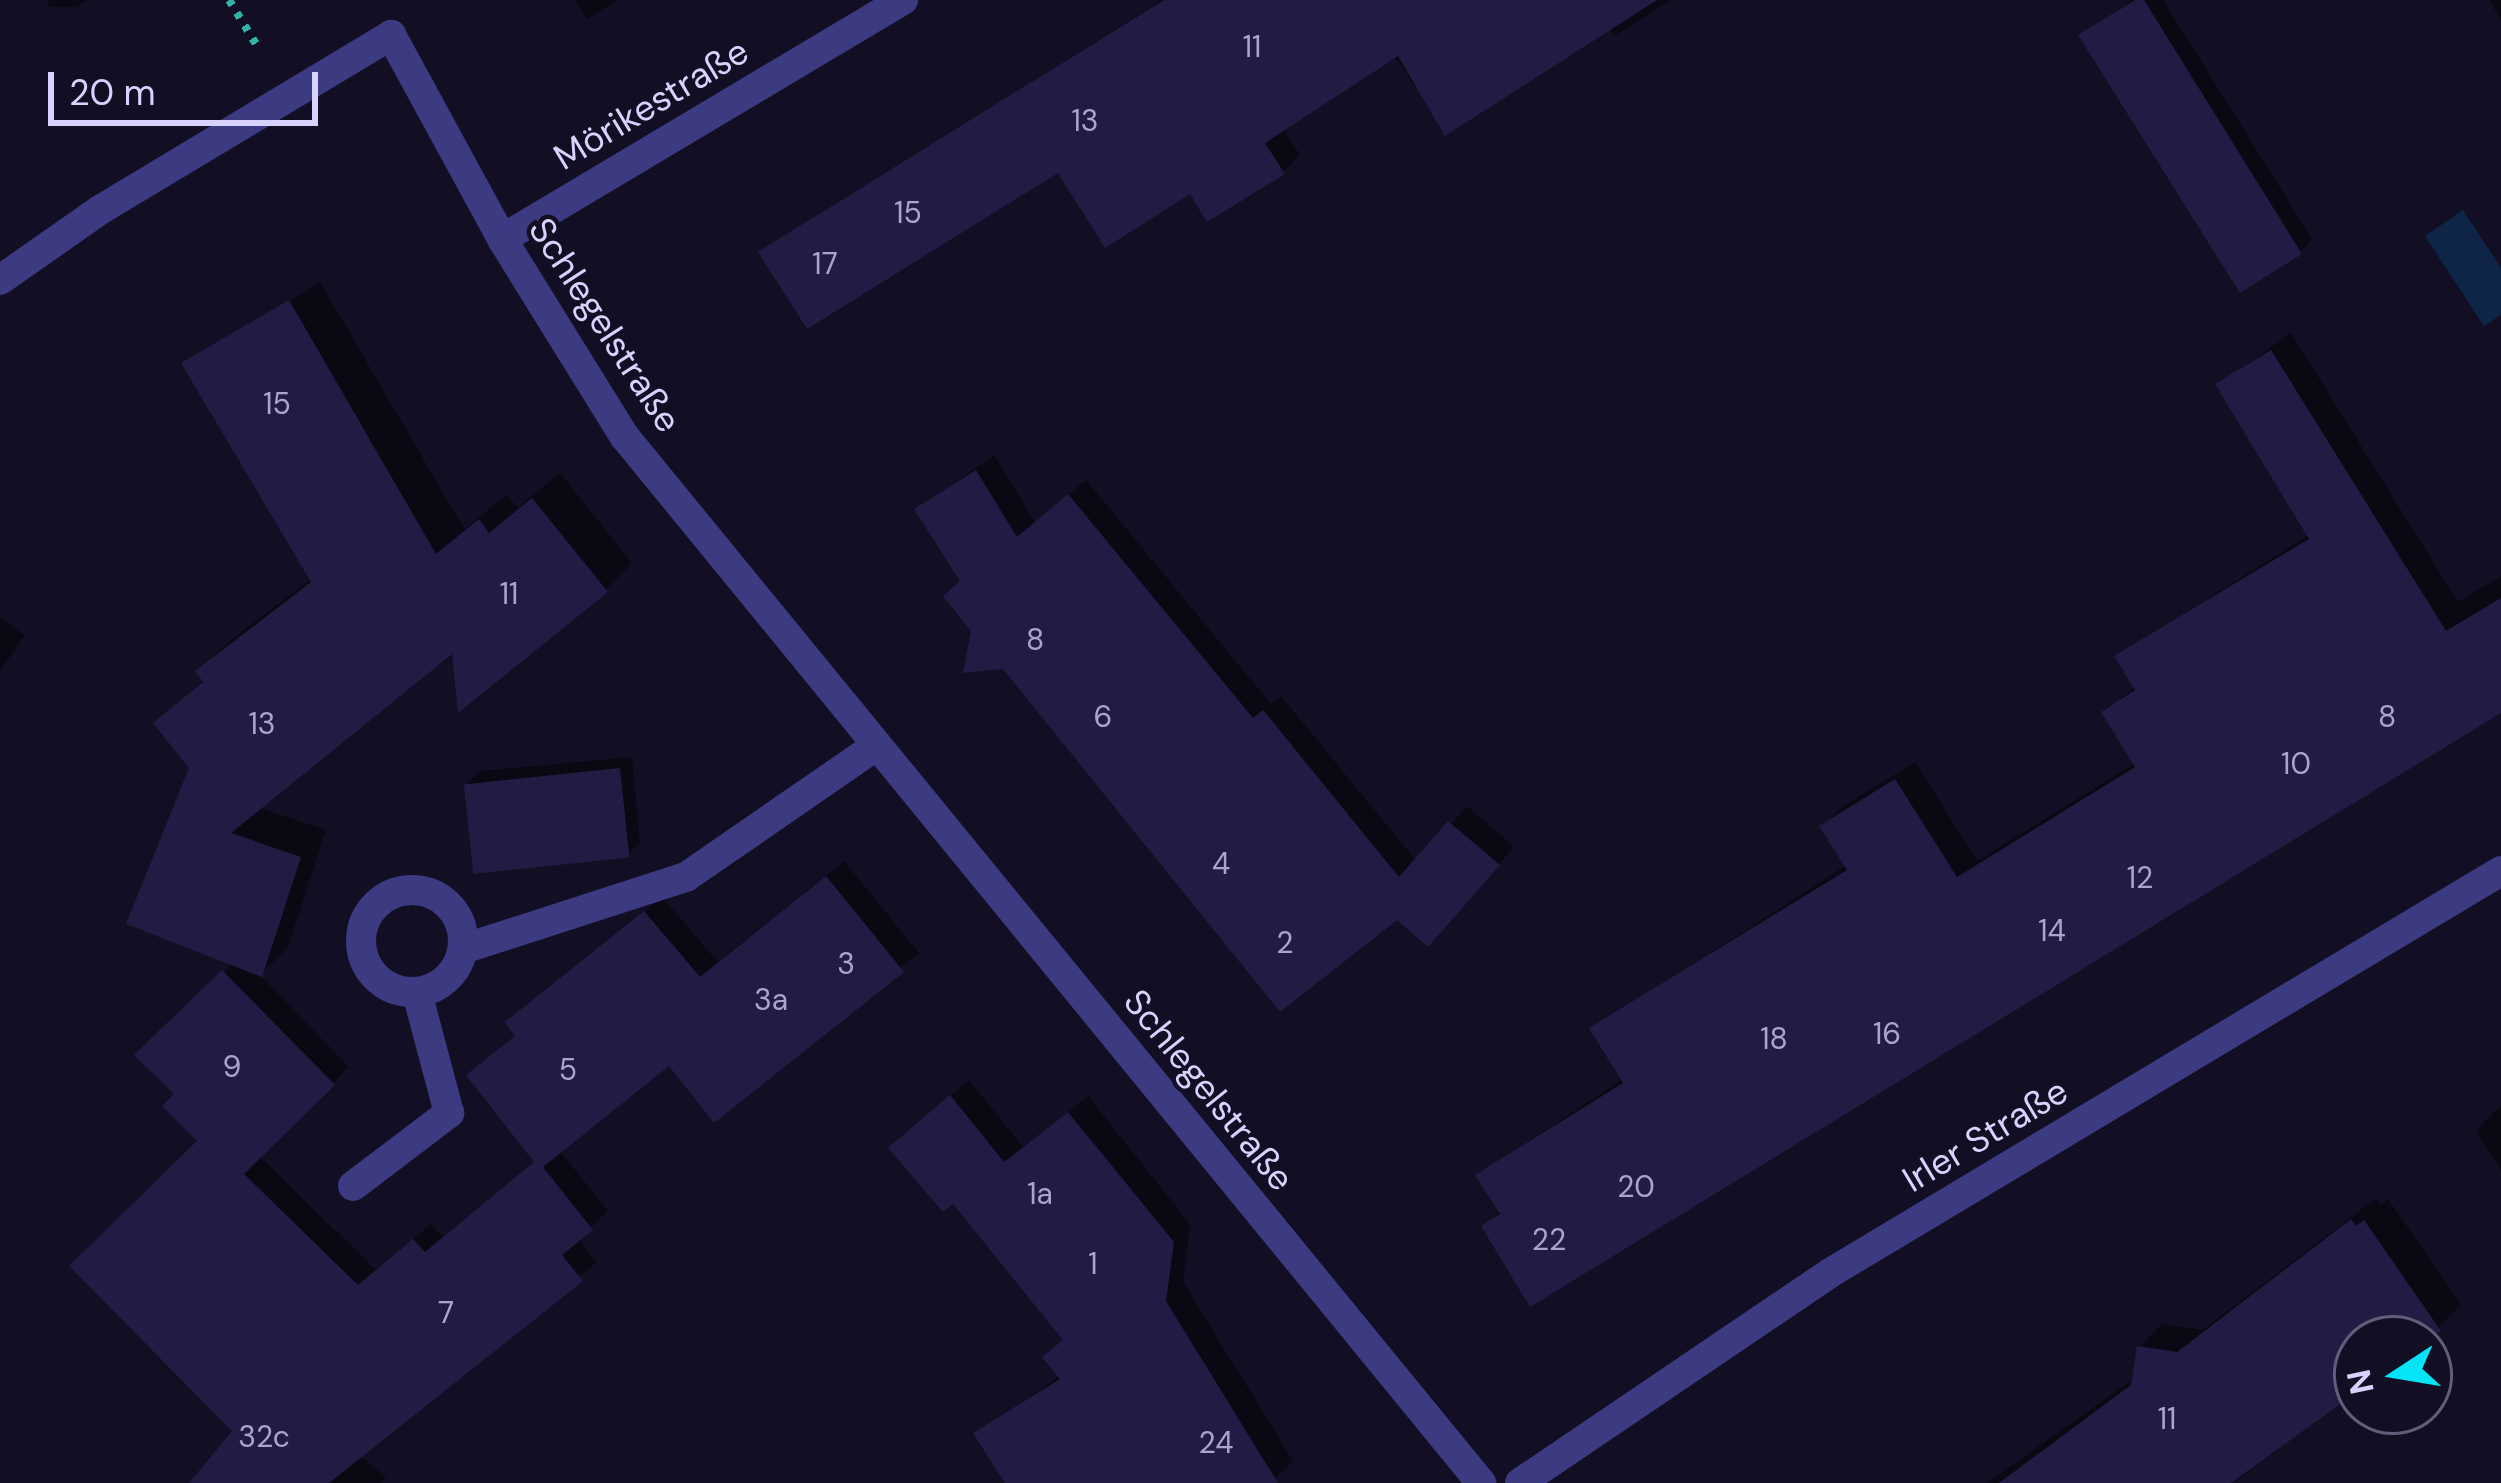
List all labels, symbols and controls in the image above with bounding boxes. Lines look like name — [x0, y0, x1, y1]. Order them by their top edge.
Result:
street label: Mörikestraße — [546, 29, 756, 179]
house number: 11 — [1243, 29, 1261, 65]
scale bar — [54, 48, 324, 122]
text: 20 m — [69, 69, 156, 116]
house number: 13 — [1071, 103, 1099, 139]
house number: 15 — [894, 195, 922, 231]
street label: Schlegelstraße — [520, 210, 690, 440]
house number: 17 — [812, 246, 838, 282]
house number: 15 — [263, 386, 291, 422]
house number: 11 — [500, 576, 518, 612]
house number: 8 — [1026, 622, 1044, 658]
house number: 6 — [1094, 699, 1112, 735]
house number: 8 — [2378, 699, 2396, 735]
house number: 13 — [248, 706, 276, 742]
house number: 10 — [2281, 746, 2311, 782]
house number: 4 — [1212, 846, 1230, 882]
house number: 12 — [2127, 860, 2153, 896]
house number: 14 — [2038, 913, 2066, 949]
house number: 2 — [1276, 925, 1294, 961]
house number: 3 — [837, 946, 855, 982]
street label: Schlegelstraße — [1115, 981, 1303, 1199]
house number: 3a — [754, 982, 788, 1018]
house number: 16 — [1873, 1016, 1901, 1052]
house number: 18 — [1760, 1021, 1788, 1057]
house number: 9 — [223, 1049, 241, 1085]
house number: 5 — [559, 1052, 577, 1088]
street label: Irler Straße — [1895, 1069, 2075, 1201]
house number: 20 — [1617, 1169, 1655, 1205]
house number: 1a — [1027, 1176, 1053, 1212]
house number: 22 — [1532, 1222, 1566, 1258]
house number: 1 — [1088, 1246, 1098, 1282]
house number: 7 — [438, 1295, 454, 1331]
north arrow — [2333, 1315, 2453, 1435]
text: N — [2337, 1366, 2384, 1398]
house number: 11 — [2158, 1401, 2176, 1437]
house number: 32c — [238, 1419, 290, 1455]
house number: 24 — [1199, 1425, 1233, 1461]

